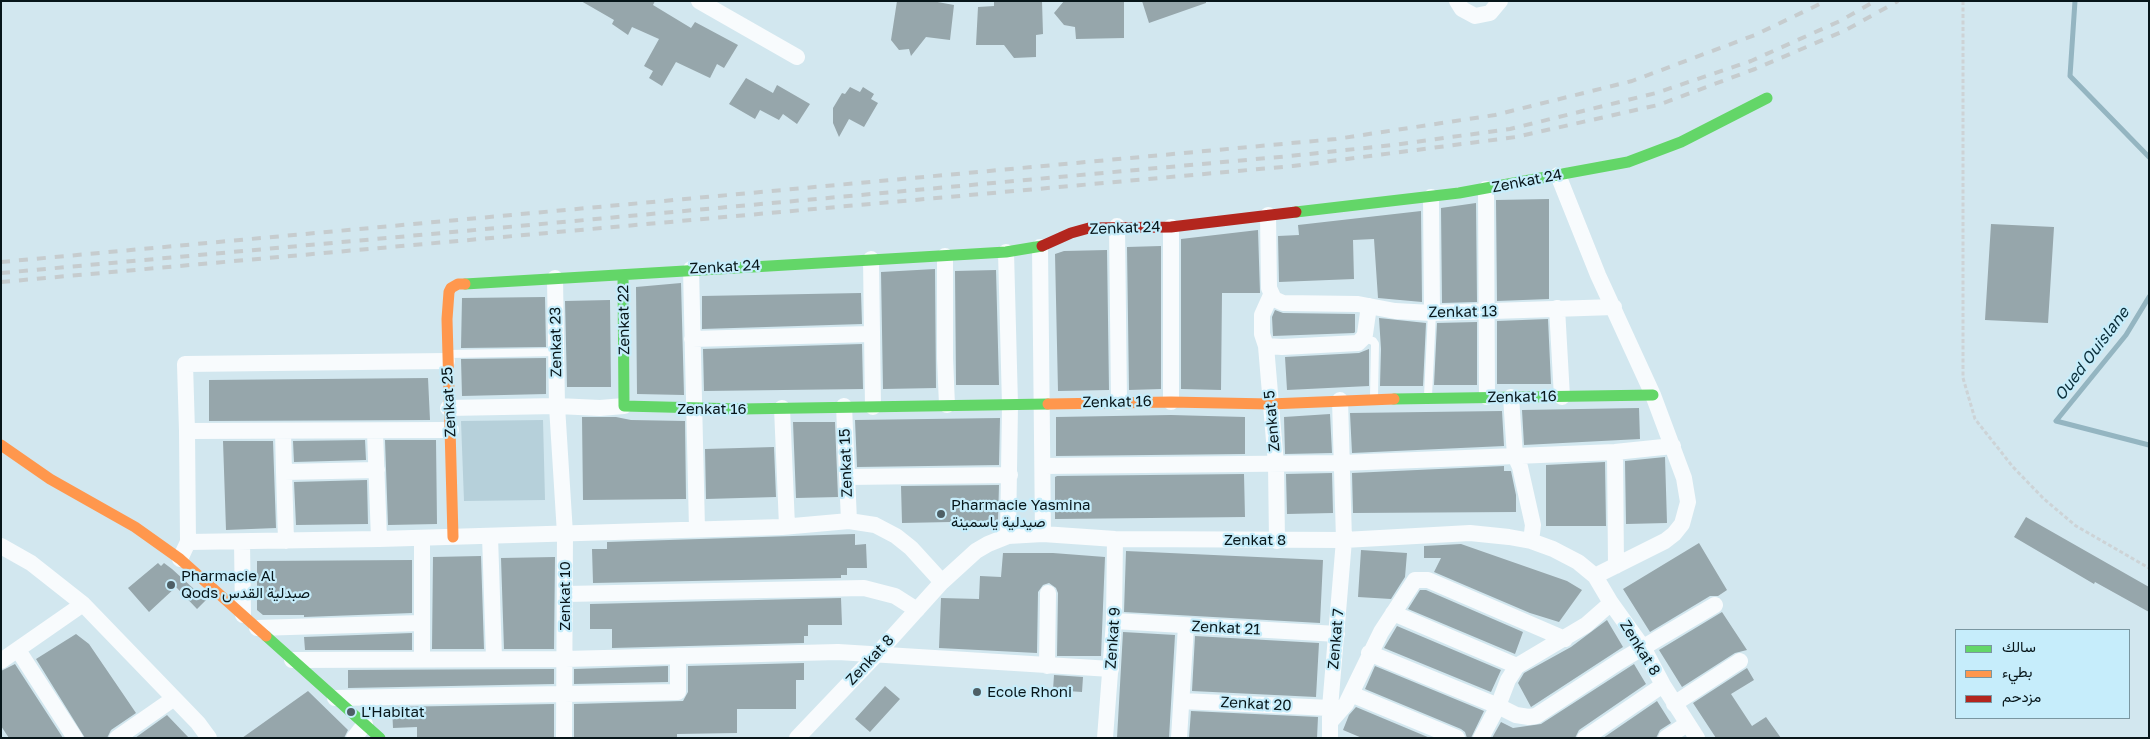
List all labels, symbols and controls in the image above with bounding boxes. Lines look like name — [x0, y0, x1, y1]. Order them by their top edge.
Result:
street label: Zenkat 24 — [1490, 165, 1564, 197]
street label: Zenkat 24 — [1089, 218, 1161, 238]
street label: Zenkat 24 — [689, 256, 761, 278]
street label: Zenkat 22 — [614, 285, 634, 355]
street label: Zenkat 13 — [1428, 302, 1498, 322]
water label: Oued Ouislane — [2051, 303, 2133, 405]
street label: Zenkat 23 — [546, 307, 566, 377]
street label: Zenkat 25 — [438, 366, 460, 438]
street label: Zenkat 16 — [1487, 387, 1557, 407]
street label: Zenkat 5 — [1260, 389, 1284, 453]
street label: Zenkat 16 — [1082, 392, 1152, 412]
street label: Zenkat 16 — [677, 400, 747, 418]
street label: Zenkat 15 — [836, 428, 856, 498]
place label: Pharmacie Yasmina صيدلية ياسمينة — [951, 496, 1091, 531]
marker: Pharmacie Yasmina صيدلية ياسمينة — [935, 508, 947, 520]
street label: Zenkat 8 — [1224, 531, 1286, 549]
street label: Zenkat 10 — [556, 561, 574, 631]
place label: Pharmacie Al Qods صبدلية القدس — [181, 567, 310, 602]
marker: Pharmacie Al Qods صبدلية القدس — [165, 579, 177, 591]
street label: Zenkat 9 — [1102, 606, 1124, 670]
street label: Zenkat 7 — [1324, 608, 1348, 670]
street label: Zenkat 21 — [1191, 617, 1261, 639]
street label: Zenkat 8 — [1616, 617, 1664, 679]
legend — [1955, 629, 2130, 719]
street label: Zenkat 8 — [842, 631, 898, 689]
text: سالك — [2002, 637, 2036, 655]
text: بطيء — [2002, 662, 2032, 680]
place label: Ecole Rhoni — [987, 683, 1072, 701]
marker: Ecole Rhoni — [971, 686, 983, 698]
text: مزدحم — [2002, 687, 2041, 705]
street label: Zenkat 20 — [1220, 693, 1292, 715]
place label: L'Habitat — [361, 703, 425, 721]
marker: L'Habitat — [345, 706, 357, 718]

